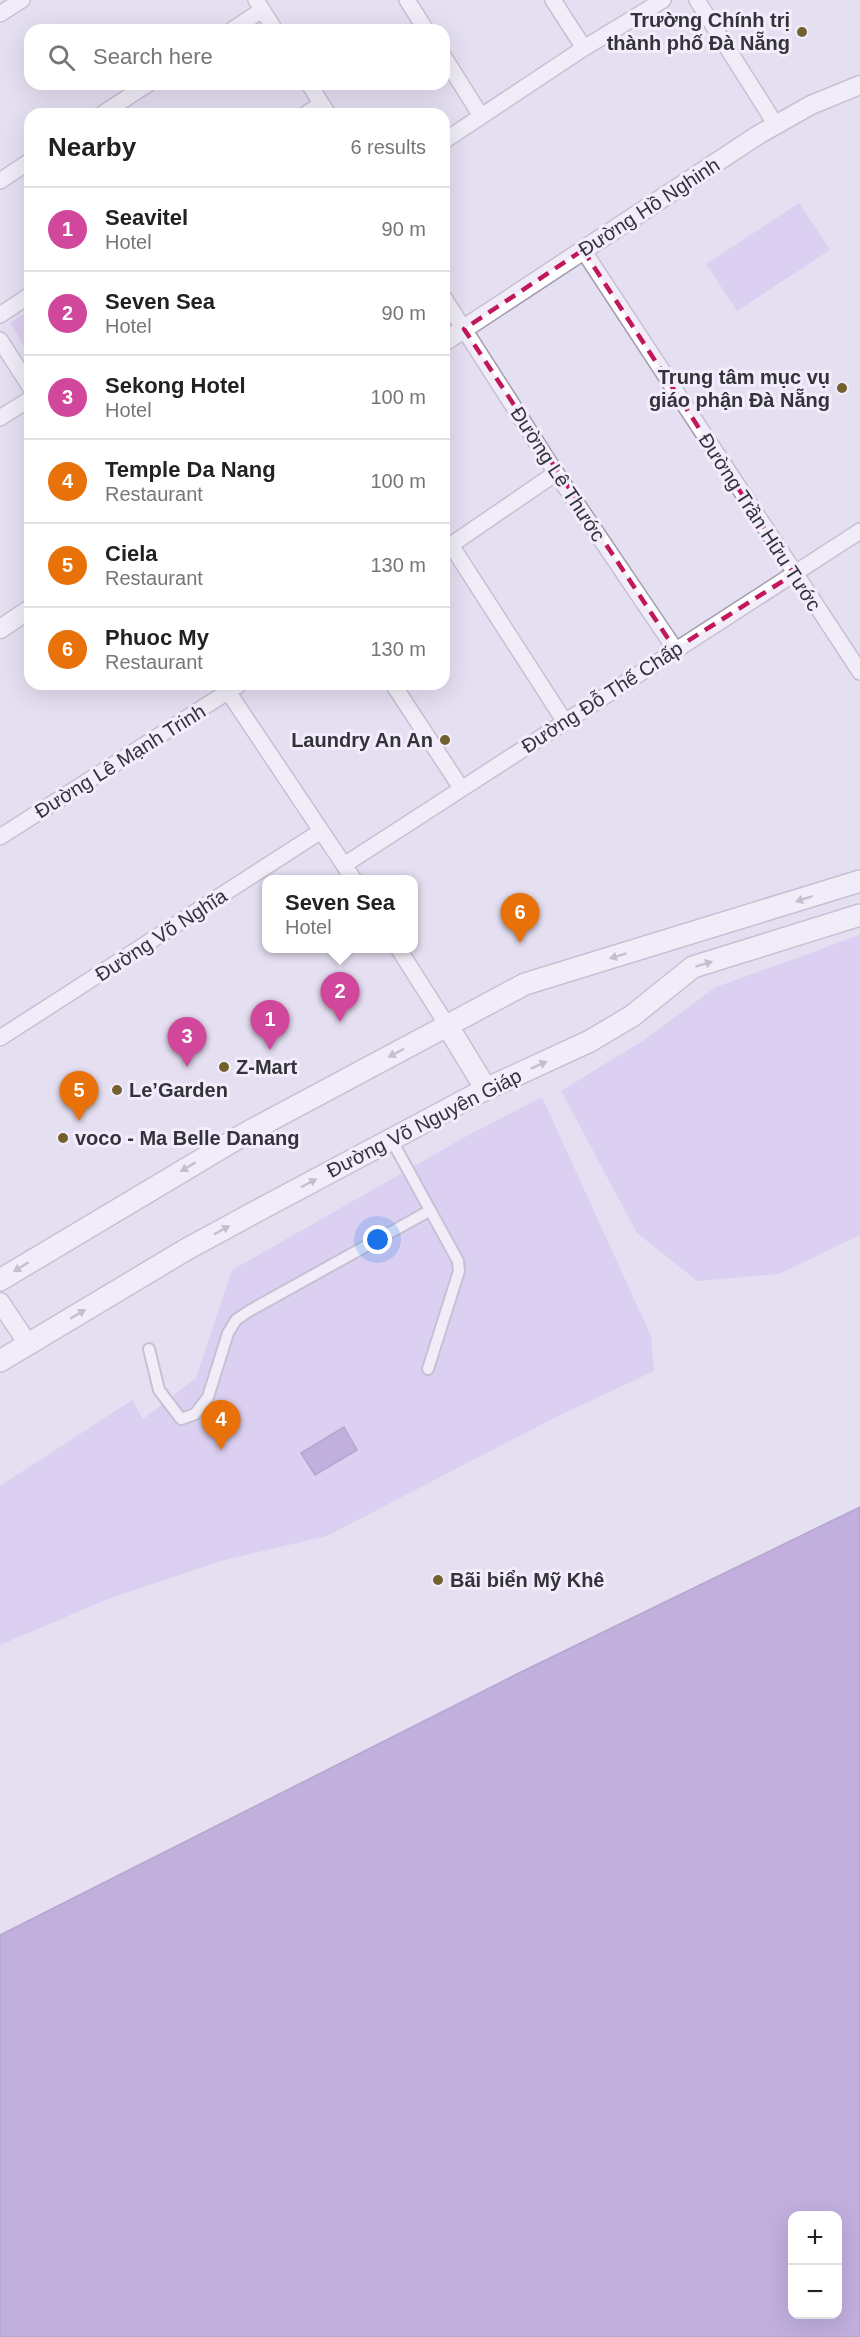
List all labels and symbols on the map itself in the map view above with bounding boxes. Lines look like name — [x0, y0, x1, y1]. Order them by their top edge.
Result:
place label: Trường Chính trị thành phố Đà Nẵng — [607, 9, 790, 54]
marker: Trường Chính trị thành phố Đà Nẵng — [795, 25, 809, 39]
street label: Đường Hồ Nghinh — [575, 153, 723, 261]
place label: Trung tâm mục vụ giáo phận Đà Nẵng — [649, 366, 830, 411]
marker: Trung tâm mục vụ giáo phận Đà Nẵng — [835, 381, 849, 395]
street label: Đường Lê Thước — [506, 403, 610, 545]
street label: Đường Trần Hữu Tước — [694, 429, 826, 615]
street label: Đường Đỗ Thế Chấp — [517, 637, 687, 757]
street label: Đường Lê Mạnh Trinh — [31, 700, 209, 822]
place label: Laundry An An — [291, 729, 433, 751]
marker: Laundry An An — [438, 733, 452, 747]
street label: Đường Võ Nghĩa — [91, 884, 232, 986]
pin: 6 — [500, 894, 540, 943]
one-way arrow — [795, 895, 813, 904]
one-way arrow — [609, 952, 627, 961]
one-way arrow — [695, 958, 713, 968]
pin: 2 — [320, 972, 360, 1022]
pin: 1 — [250, 1000, 290, 1050]
pin: 3 — [168, 1018, 207, 1067]
one-way arrow — [387, 1048, 404, 1058]
place label: Z-Mart — [236, 1056, 297, 1078]
marker: Z-Mart — [217, 1060, 231, 1074]
one-way arrow — [531, 1060, 548, 1069]
street label: Đường Võ Nguyên Giáp — [323, 1064, 525, 1182]
pin: 5 — [60, 1072, 98, 1121]
place label: Le’Garden — [129, 1079, 228, 1101]
marker: Le’Garden — [110, 1083, 124, 1097]
place label: voco - Ma Belle Danang — [75, 1127, 300, 1149]
marker: voco - Ma Belle Danang — [56, 1131, 70, 1145]
one-way arrow — [179, 1162, 196, 1172]
one-way arrow — [300, 1178, 317, 1188]
one-way arrow — [214, 1225, 231, 1235]
your location — [363, 1225, 392, 1254]
one-way arrow — [13, 1262, 29, 1273]
one-way arrow — [70, 1309, 87, 1319]
pin: 4 — [202, 1400, 240, 1450]
place label: Bãi biển Mỹ Khê — [450, 1569, 604, 1591]
marker: Bãi biển Mỹ Khê — [431, 1573, 445, 1587]

